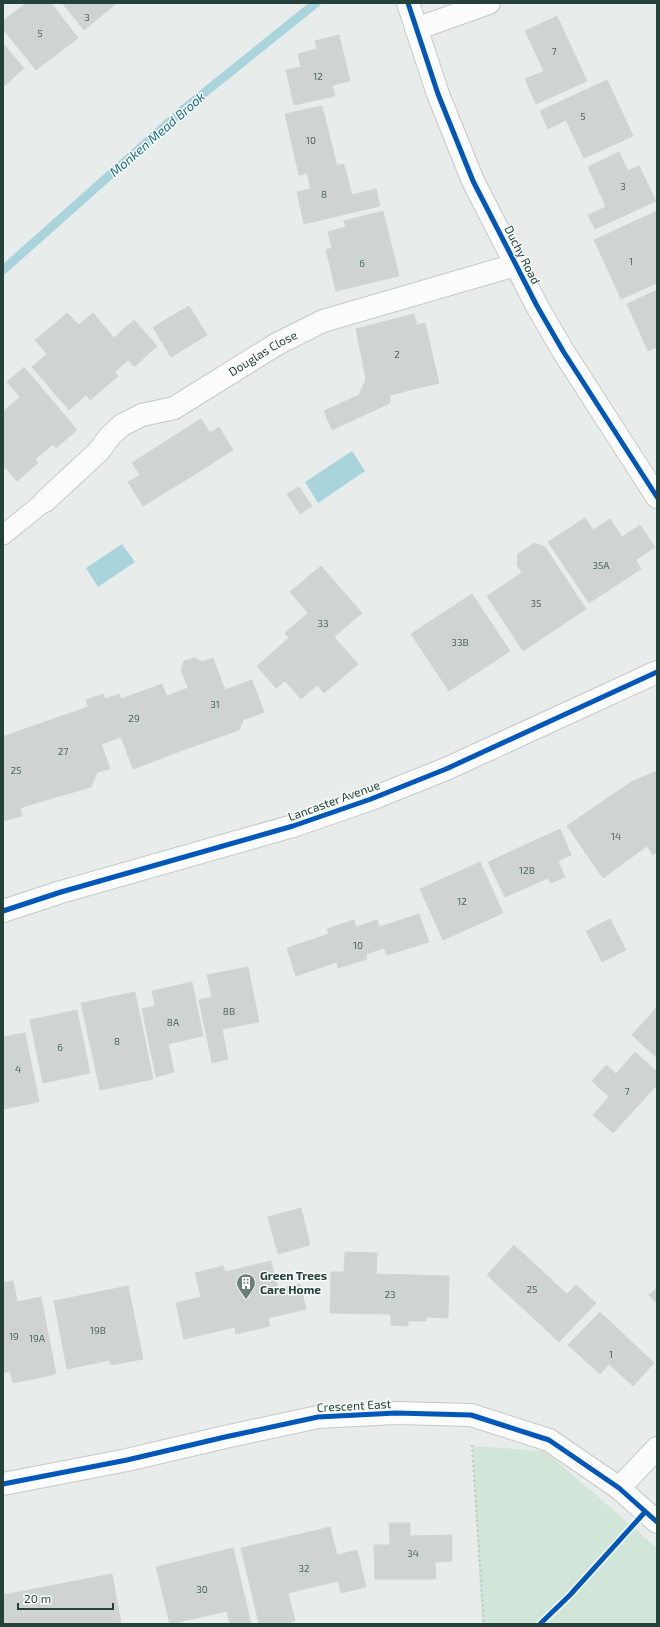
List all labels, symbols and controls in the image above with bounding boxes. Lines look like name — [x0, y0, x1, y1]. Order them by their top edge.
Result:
house number: 3 — [84, 11, 90, 23]
house number: 5 — [37, 27, 43, 39]
house number: 7 — [551, 45, 557, 57]
house number: 12 — [313, 70, 323, 82]
water label: Monken Mead Brook — [106, 88, 208, 180]
house number: 5 — [580, 110, 586, 122]
house number: 10 — [306, 134, 316, 146]
house number: 3 — [620, 180, 626, 192]
house number: 8 — [321, 188, 327, 200]
street label: Duchy Road — [502, 223, 544, 286]
house number: 1 — [629, 255, 633, 267]
house number: 6 — [359, 257, 365, 269]
street label: Douglas Close — [226, 327, 299, 378]
house number: 2 — [394, 348, 400, 360]
house number: 35A — [592, 559, 610, 571]
house number: 35 — [531, 597, 541, 609]
house number: 33 — [317, 617, 329, 629]
house number: 33B — [451, 636, 469, 648]
house number: 31 — [210, 698, 220, 710]
house number: 29 — [128, 712, 140, 724]
house number: 27 — [58, 745, 68, 757]
house number: 25 — [11, 764, 21, 776]
street label: Lancaster Avenue — [286, 777, 381, 823]
house number: 14 — [611, 830, 621, 842]
house number: 12B — [519, 864, 535, 876]
house number: 12 — [457, 895, 467, 907]
house number: 10 — [353, 939, 363, 951]
house number: 8B — [223, 1005, 235, 1017]
house number: 8A — [167, 1016, 180, 1028]
house number: 8 — [114, 1035, 120, 1047]
house number: 6 — [57, 1041, 63, 1053]
house number: 4 — [15, 1063, 21, 1075]
house number: 7 — [624, 1085, 630, 1097]
place label: Green Trees Care Home — [260, 1268, 327, 1296]
building icon: Green Trees Care Home — [235, 1272, 257, 1300]
house number: 25 — [527, 1283, 537, 1295]
house number: 23 — [384, 1288, 396, 1300]
house number: 19B — [90, 1324, 106, 1336]
house number: 19 — [9, 1330, 19, 1342]
house number: 19A — [29, 1332, 46, 1344]
house number: 1 — [609, 1348, 613, 1360]
street label: Crescent East — [316, 1396, 392, 1414]
house number: 34 — [407, 1547, 419, 1559]
house number: 32 — [298, 1562, 310, 1574]
house number: 30 — [196, 1583, 208, 1595]
scale bar — [18, 1585, 113, 1611]
text: 20 m — [24, 1591, 51, 1605]

